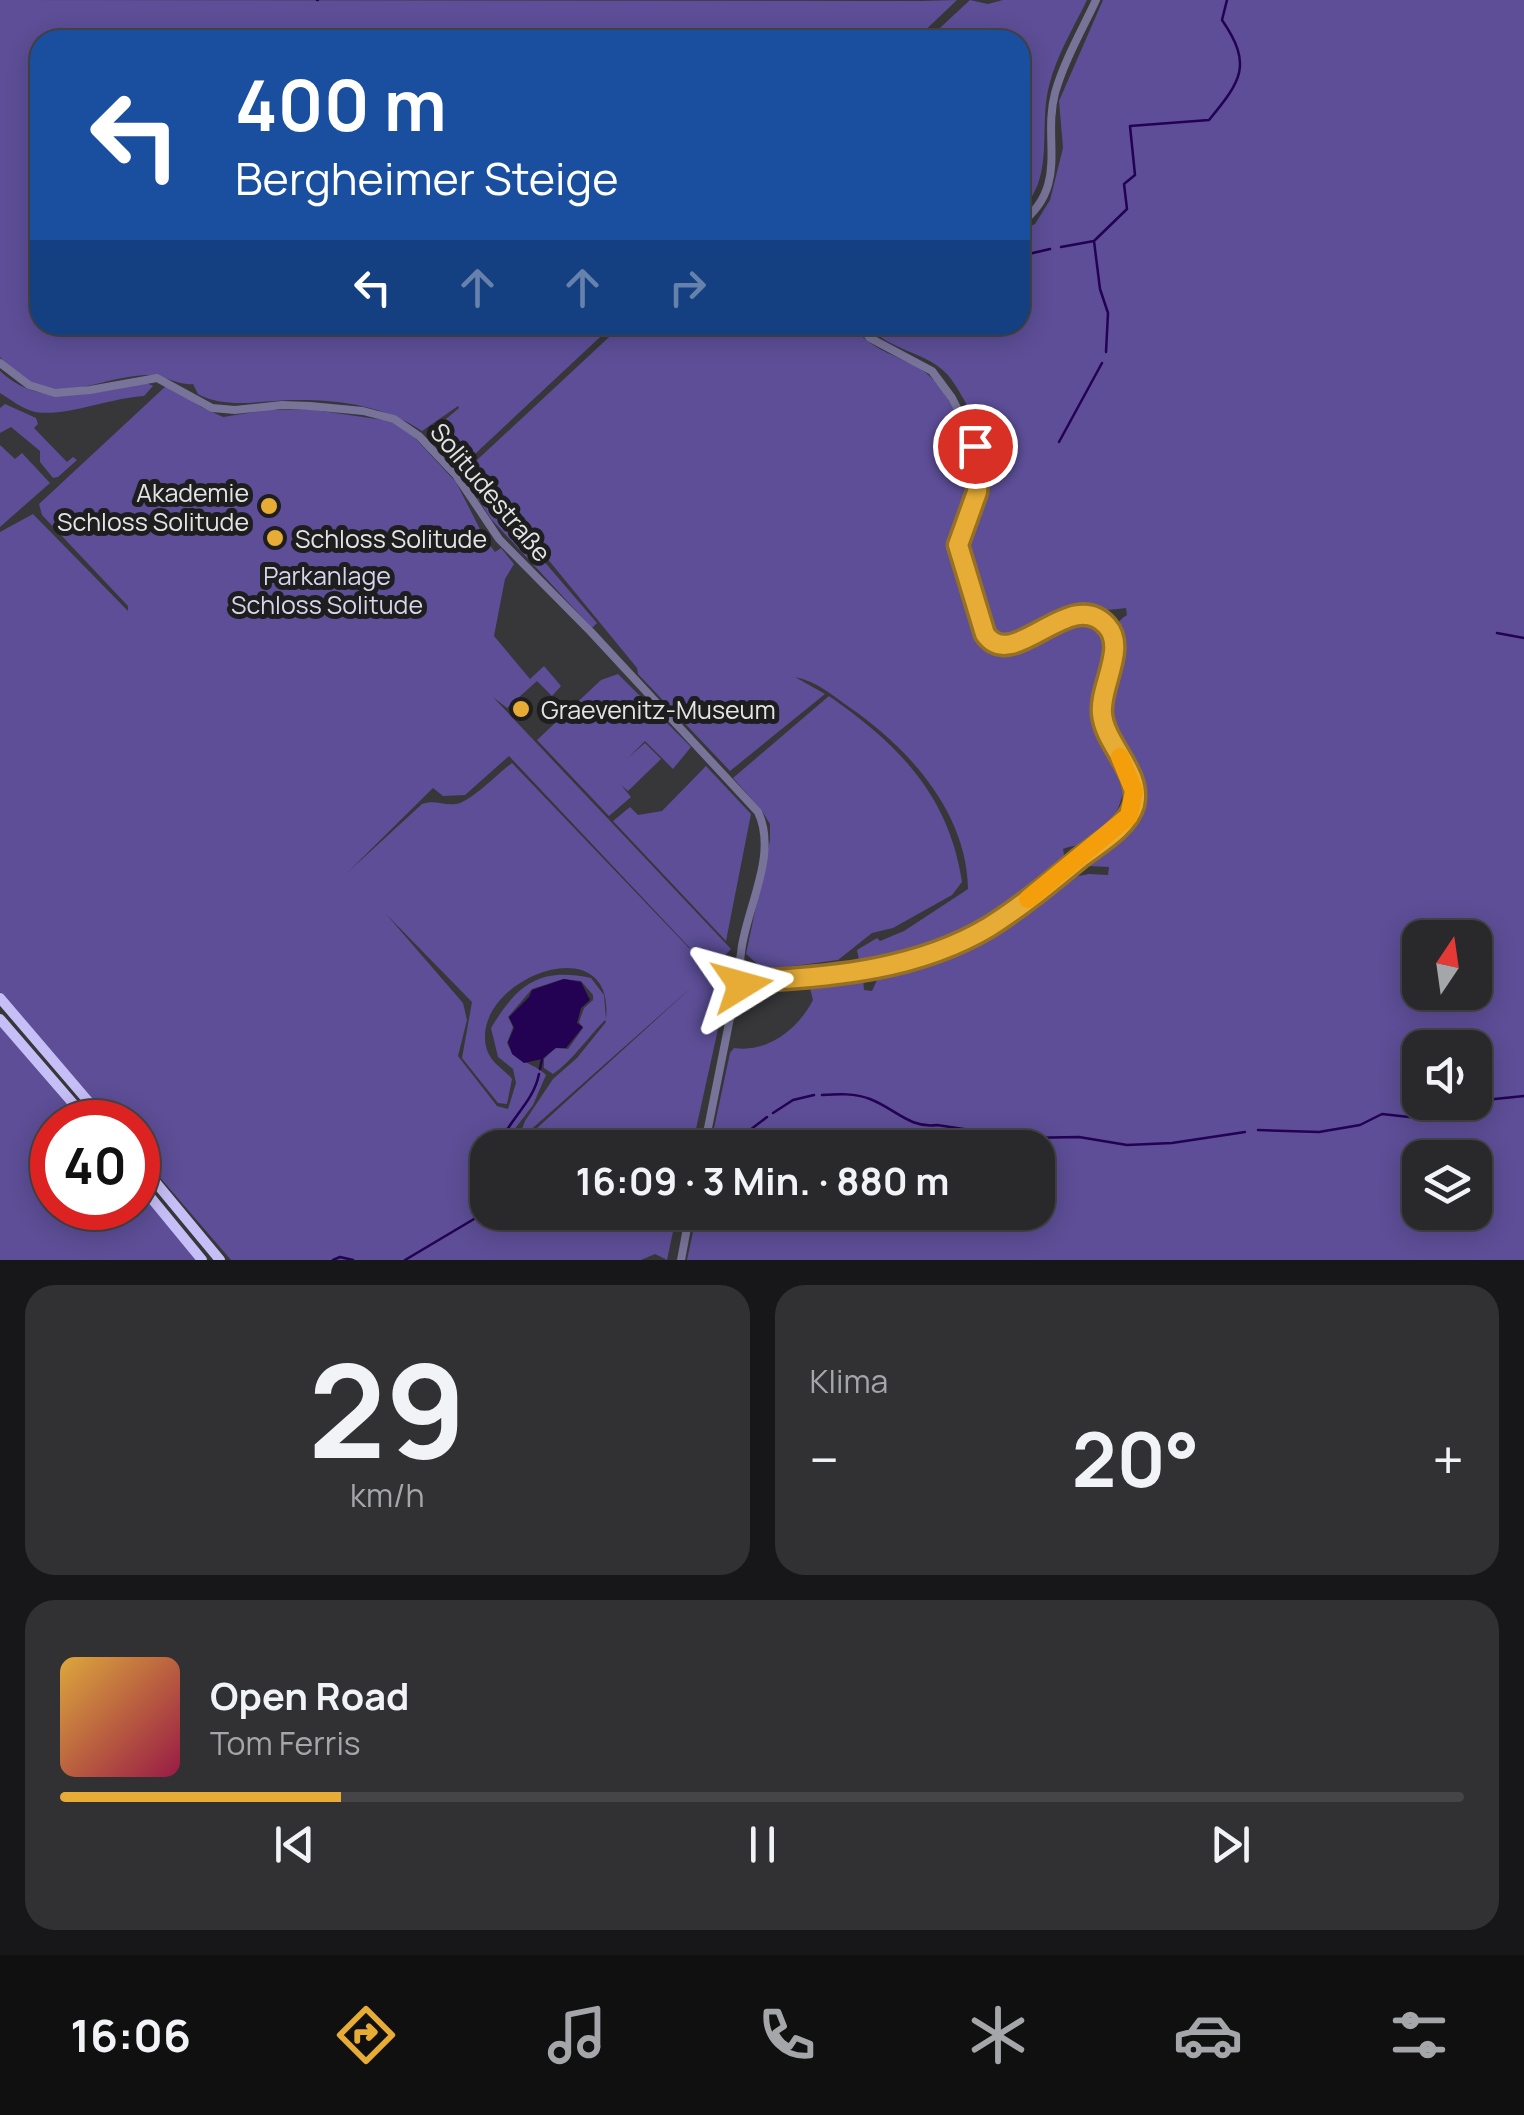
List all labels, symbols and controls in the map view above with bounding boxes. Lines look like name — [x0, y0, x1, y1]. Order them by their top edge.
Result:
text: 400 m — [235, 56, 447, 152]
icon: left — [70, 70, 200, 200]
text: Bergheimer Steige — [235, 147, 619, 209]
icon: left — [345, 260, 400, 315]
icon: ahead — [450, 260, 505, 315]
icon: ahead — [555, 260, 610, 315]
icon: right — [660, 260, 715, 315]
pin — [933, 404, 1018, 489]
street label: Solitudestraße — [423, 415, 559, 569]
icon: arrive — [948, 419, 1003, 474]
place label: Akademie Schloss Solitude — [57, 475, 249, 539]
marker: Akademie Schloss Solitude — [258, 495, 280, 517]
place label: Schloss Solitude — [295, 521, 487, 556]
marker: Schloss Solitude — [264, 527, 286, 549]
park label: Parkanlage Schloss Solitude — [231, 558, 423, 622]
place label: Graevenitz-Museum — [541, 692, 776, 727]
marker: Graevenitz-Museum — [510, 698, 532, 720]
north arrow — [1402, 920, 1492, 1010]
map controls — [1402, 920, 1492, 1230]
position arrow — [690, 933, 794, 1037]
button: sound — [1402, 1030, 1492, 1120]
speed limit sign: 40 — [30, 1100, 160, 1230]
button: layers — [1402, 1140, 1492, 1230]
text: 16:09 · 3 Min. · 880 m — [575, 1154, 950, 1206]
text: 29 — [308, 1319, 466, 1497]
text: Klima — [810, 1359, 888, 1403]
text: 20° — [1072, 1407, 1200, 1510]
text: − — [810, 1421, 839, 1497]
text: + — [1432, 1421, 1464, 1497]
text: km/h — [350, 1473, 424, 1517]
text: Open Road — [210, 1669, 409, 1721]
text: Tom Ferris — [210, 1721, 361, 1765]
icon: previous — [267, 1817, 322, 1872]
icon: pause — [735, 1817, 790, 1872]
icon: next — [1203, 1817, 1258, 1872]
icon: directions — [331, 2000, 401, 2070]
icon: music — [542, 2000, 612, 2070]
icon: phone — [752, 2000, 822, 2070]
icon: climate — [963, 2000, 1033, 2070]
icon: car — [1173, 2000, 1243, 2070]
icon: filters — [1384, 2000, 1454, 2070]
text: 16:06 — [70, 2004, 191, 2066]

